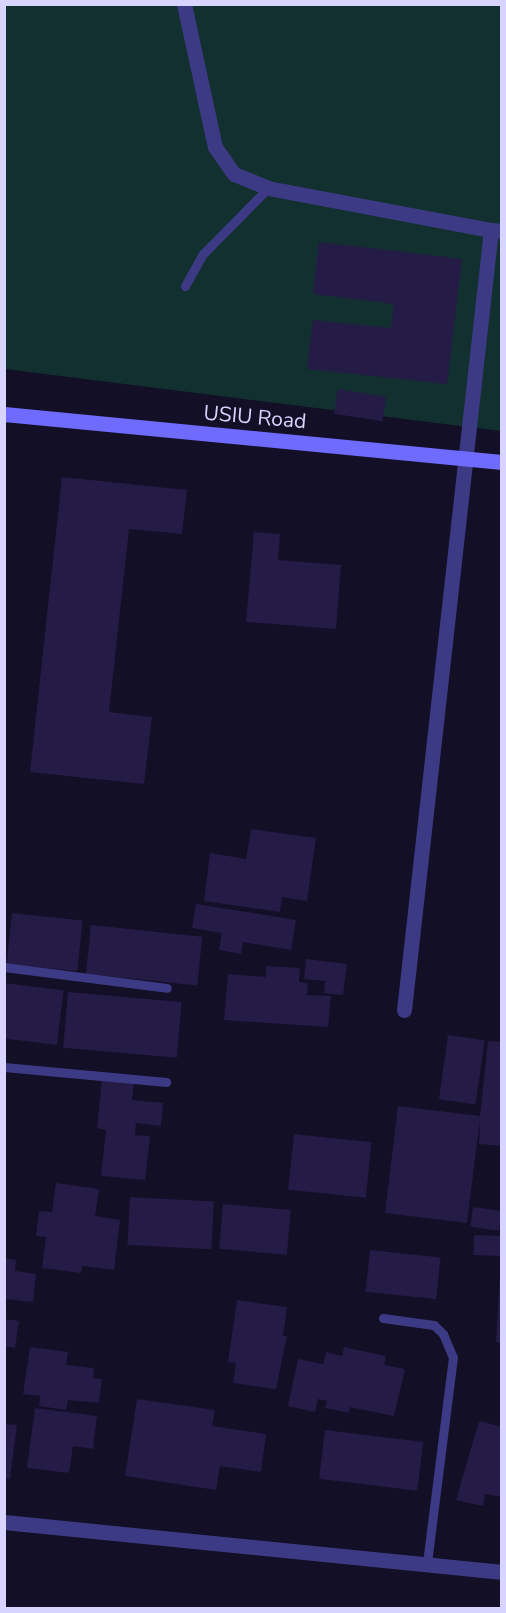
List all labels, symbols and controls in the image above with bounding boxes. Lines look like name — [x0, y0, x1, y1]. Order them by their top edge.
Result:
street label: USIU Road — [203, 400, 307, 434]

